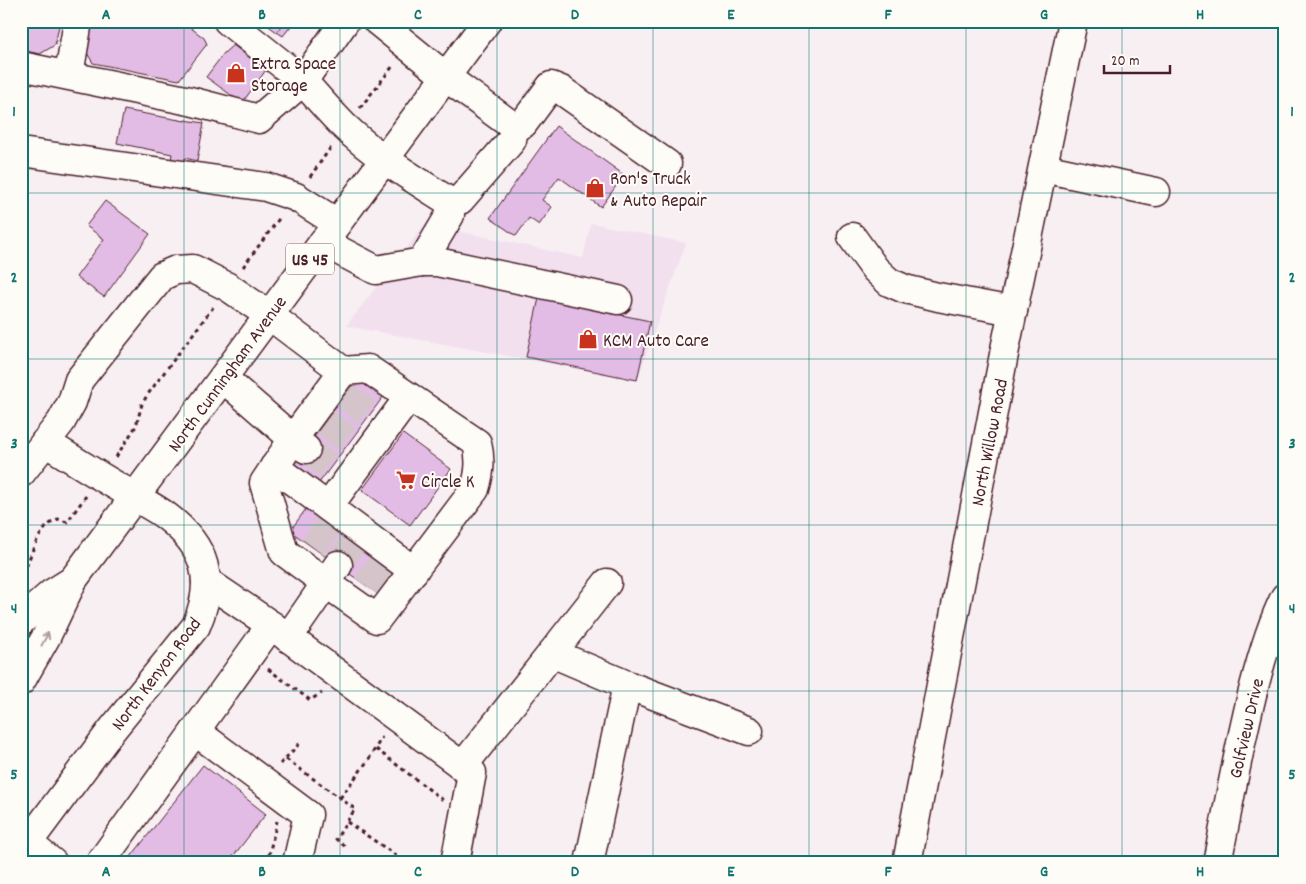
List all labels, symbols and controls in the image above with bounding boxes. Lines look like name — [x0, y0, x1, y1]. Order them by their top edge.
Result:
text: A — [102, 4, 111, 27]
text: B — [258, 4, 266, 27]
text: C — [414, 4, 422, 27]
text: D — [571, 4, 580, 27]
text: E — [727, 4, 735, 27]
text: F — [884, 4, 892, 27]
text: G — [1040, 4, 1048, 27]
text: H — [1196, 4, 1204, 27]
scale bar — [1104, 42, 1170, 74]
text: 20 m — [1111, 51, 1139, 73]
place label: Extra Space Storage — [251, 52, 336, 101]
shop icon: Extra Space Storage — [225, 62, 247, 84]
text: 1 — [12, 101, 16, 124]
text: 1 — [1290, 101, 1294, 124]
place label: Ron's Truck & Auto Repair — [610, 167, 707, 216]
shop icon: Ron's Truck & Auto Repair — [584, 177, 606, 199]
road number: US 45 — [286, 243, 334, 274]
text: 2 — [11, 267, 18, 290]
text: 2 — [1289, 267, 1296, 290]
street label: North Cunningham Avenue — [163, 291, 295, 459]
shop icon: KCM Auto Care — [577, 328, 599, 350]
place label: KCM Auto Care — [603, 329, 709, 356]
street label: North Willow Road — [966, 377, 1017, 509]
text: 3 — [10, 433, 18, 456]
text: 3 — [1288, 433, 1296, 456]
supermarket icon: Circle K — [395, 469, 417, 491]
place label: Circle K — [421, 470, 475, 497]
text: 4 — [11, 598, 17, 621]
text: 4 — [1289, 598, 1295, 621]
street label: North Kenyon Road — [106, 613, 209, 737]
one-way arrow — [41, 632, 50, 647]
street label: Golfview Drive — [1224, 676, 1273, 782]
text: 5 — [10, 764, 18, 787]
text: 5 — [1288, 764, 1296, 787]
text: A — [102, 861, 111, 884]
text: B — [258, 861, 266, 884]
text: C — [414, 861, 422, 884]
text: D — [571, 861, 580, 884]
text: E — [727, 861, 735, 884]
text: F — [884, 861, 892, 884]
text: G — [1040, 861, 1048, 884]
text: H — [1196, 861, 1204, 884]

